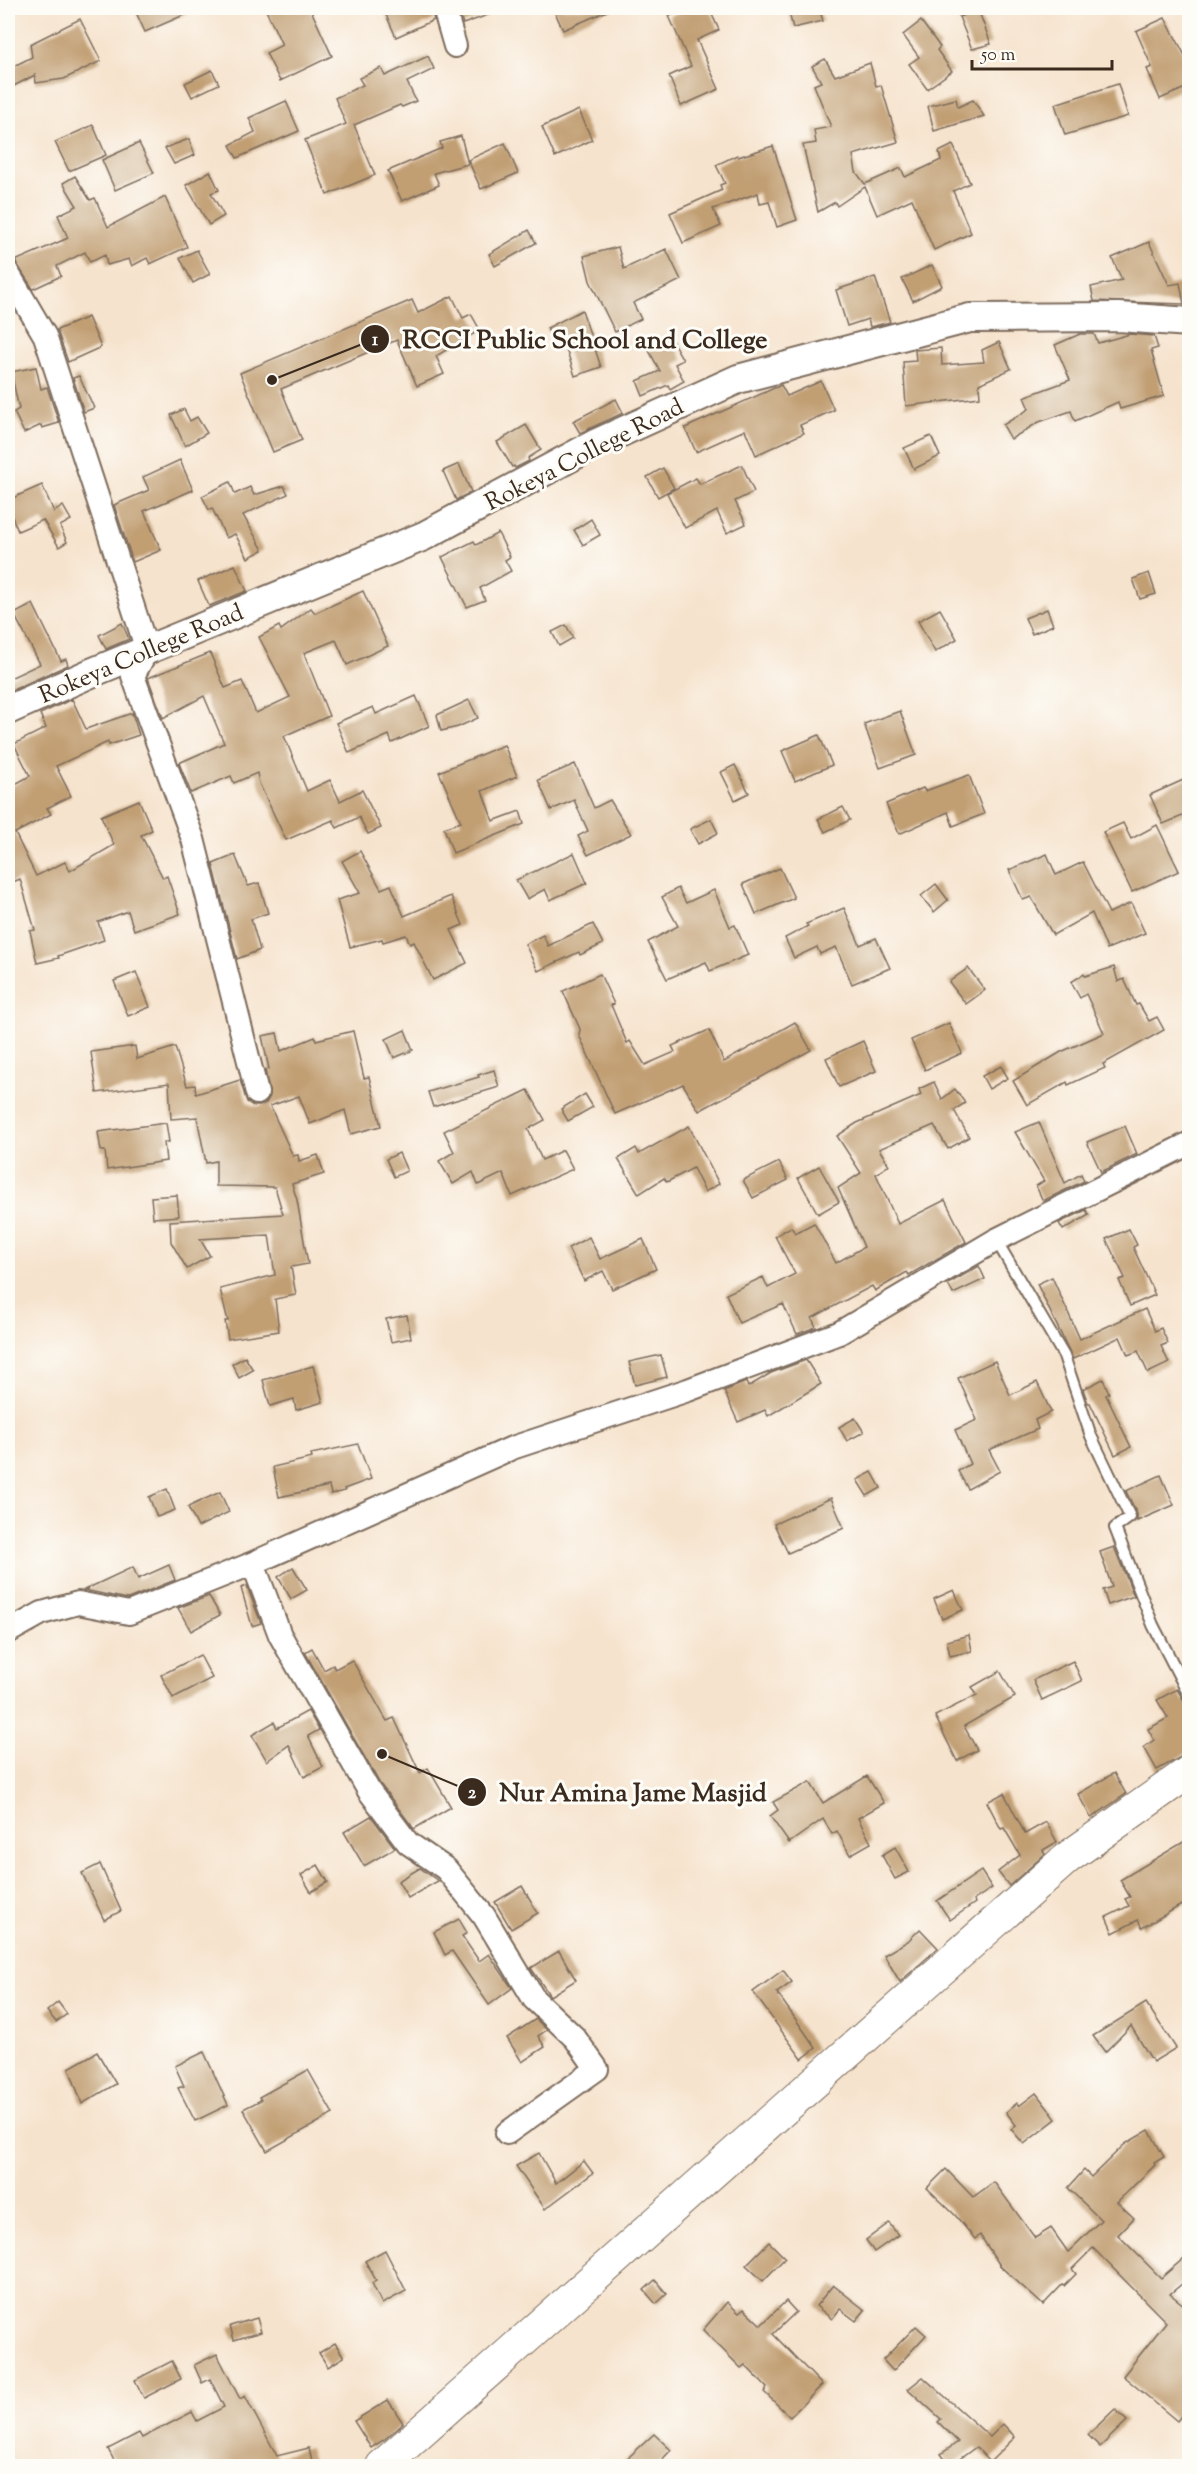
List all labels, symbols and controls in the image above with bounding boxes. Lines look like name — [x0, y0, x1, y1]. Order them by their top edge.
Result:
scale bar — [972, 33, 1112, 71]
text: 50 m — [980, 43, 1016, 69]
callout: RCCI Public School and College — [360, 317, 779, 361]
text: RCCI Public School and College — [403, 323, 767, 360]
text: 1 — [372, 328, 379, 354]
street label: Rokeya College Road — [480, 391, 691, 521]
street label: Rokeya College Road — [34, 596, 250, 713]
callout: Nur Amina Jame Masjid — [457, 1770, 779, 1814]
text: Nur Amina Jame Masjid — [499, 1776, 767, 1813]
text: 2 — [468, 1781, 477, 1807]

